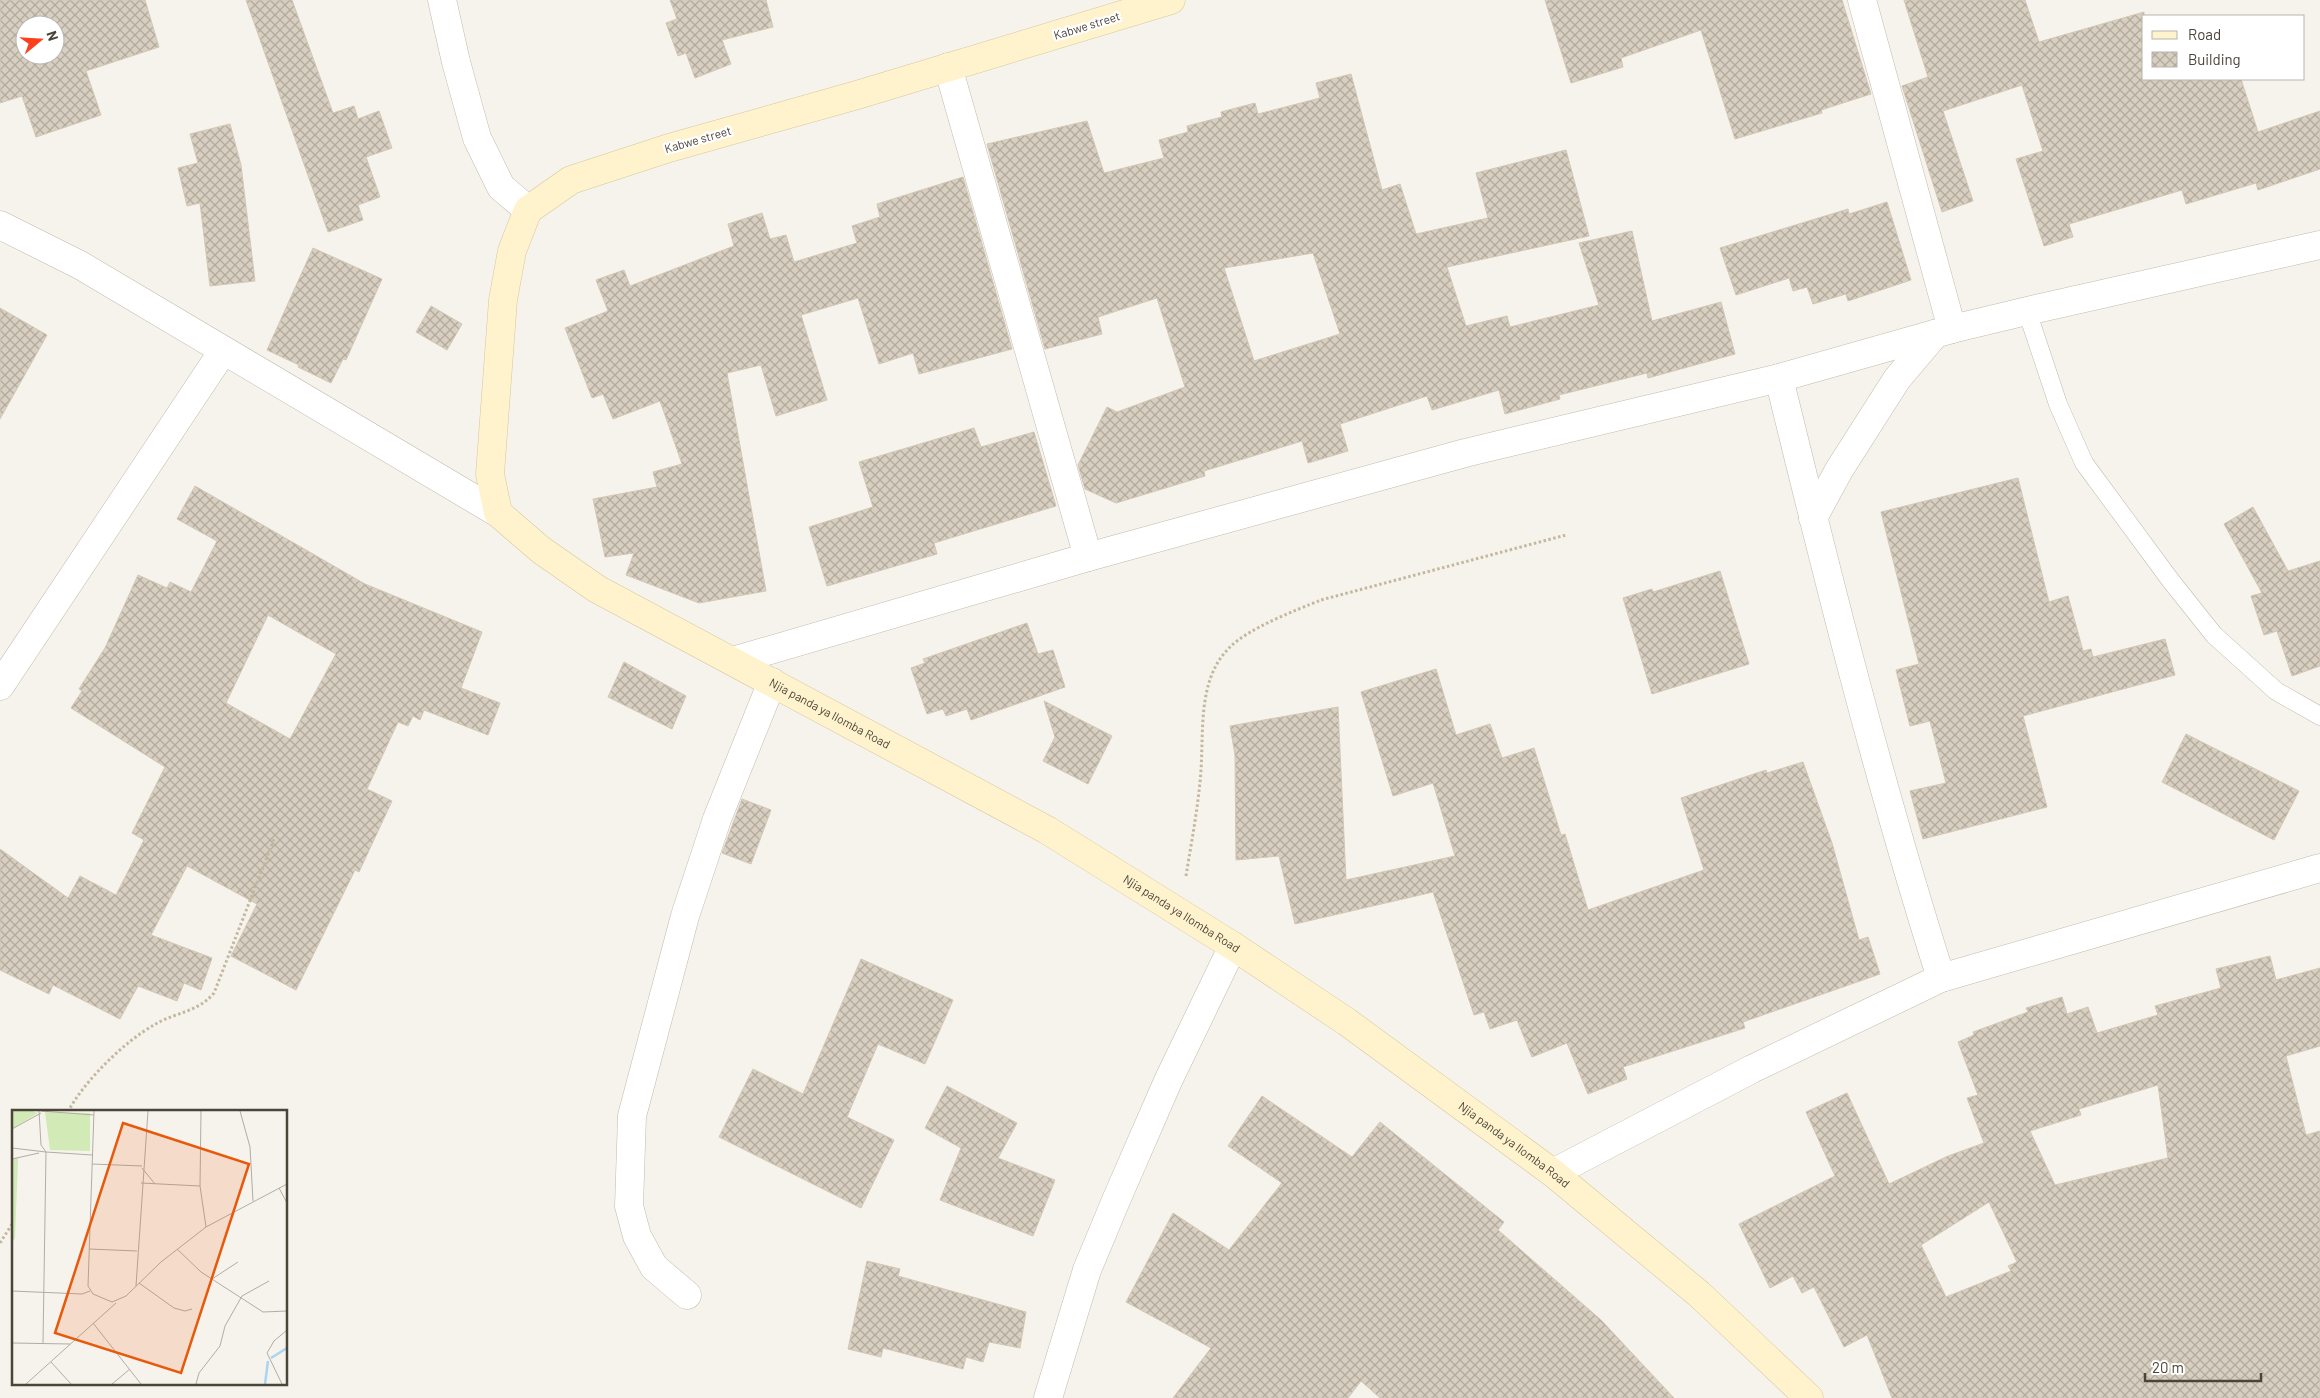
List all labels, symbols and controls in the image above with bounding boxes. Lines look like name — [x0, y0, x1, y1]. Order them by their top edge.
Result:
street label: Kabwe street — [1052, 8, 1122, 42]
north arrow — [15, 15, 65, 65]
legend — [2142, 15, 2305, 80]
text: Road — [2188, 25, 2221, 43]
text: N — [43, 29, 62, 43]
text: Building — [2188, 50, 2241, 68]
street label: Kabwe street — [663, 123, 733, 155]
street label: Njia panda ya Ilomba Road — [767, 675, 893, 751]
street label: Njia panda ya Ilomba Road — [1121, 871, 1243, 955]
street label: Njia panda ya Ilomba Road — [1456, 1098, 1573, 1190]
inset map — [12, 1110, 288, 1386]
scale bar — [2145, 1350, 2261, 1382]
text: 20 m — [2152, 1358, 2184, 1376]

